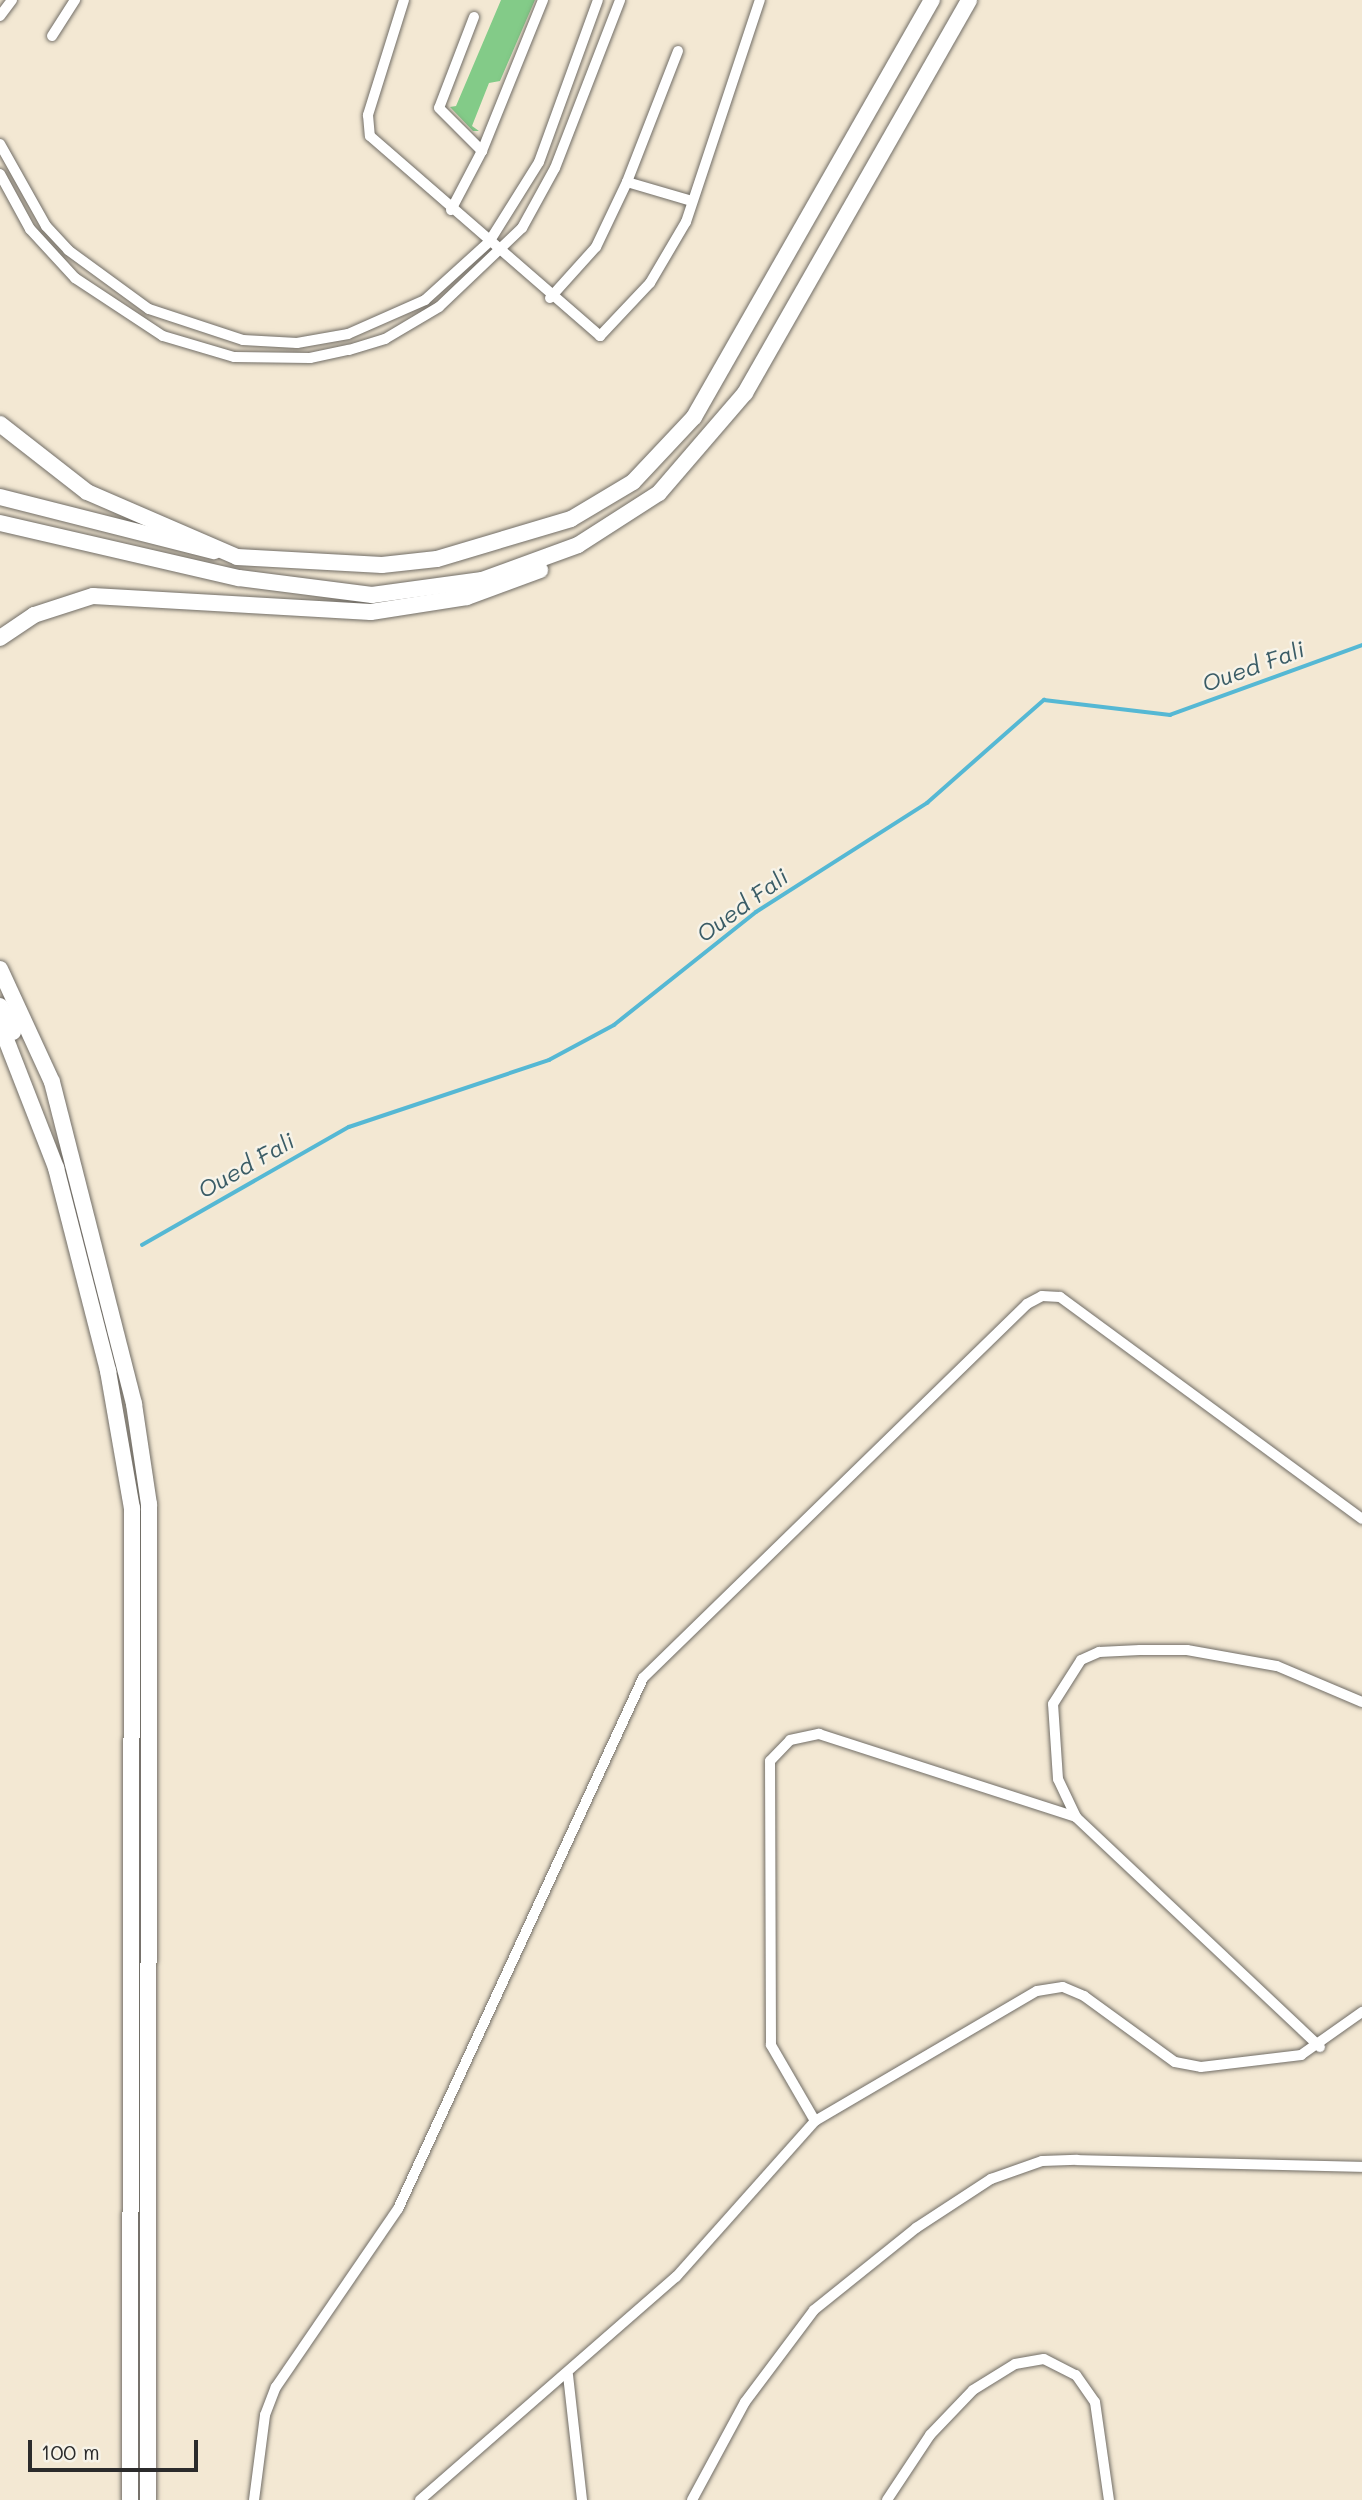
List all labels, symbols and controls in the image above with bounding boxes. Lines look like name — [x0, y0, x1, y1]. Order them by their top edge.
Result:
water label: Oued Fali — [1198, 635, 1308, 697]
water label: Oued Fali — [691, 862, 793, 948]
water label: Oued Fali — [193, 1126, 299, 1204]
scale bar — [32, 2426, 201, 2470]
text: 100 m — [41, 2438, 100, 2465]

